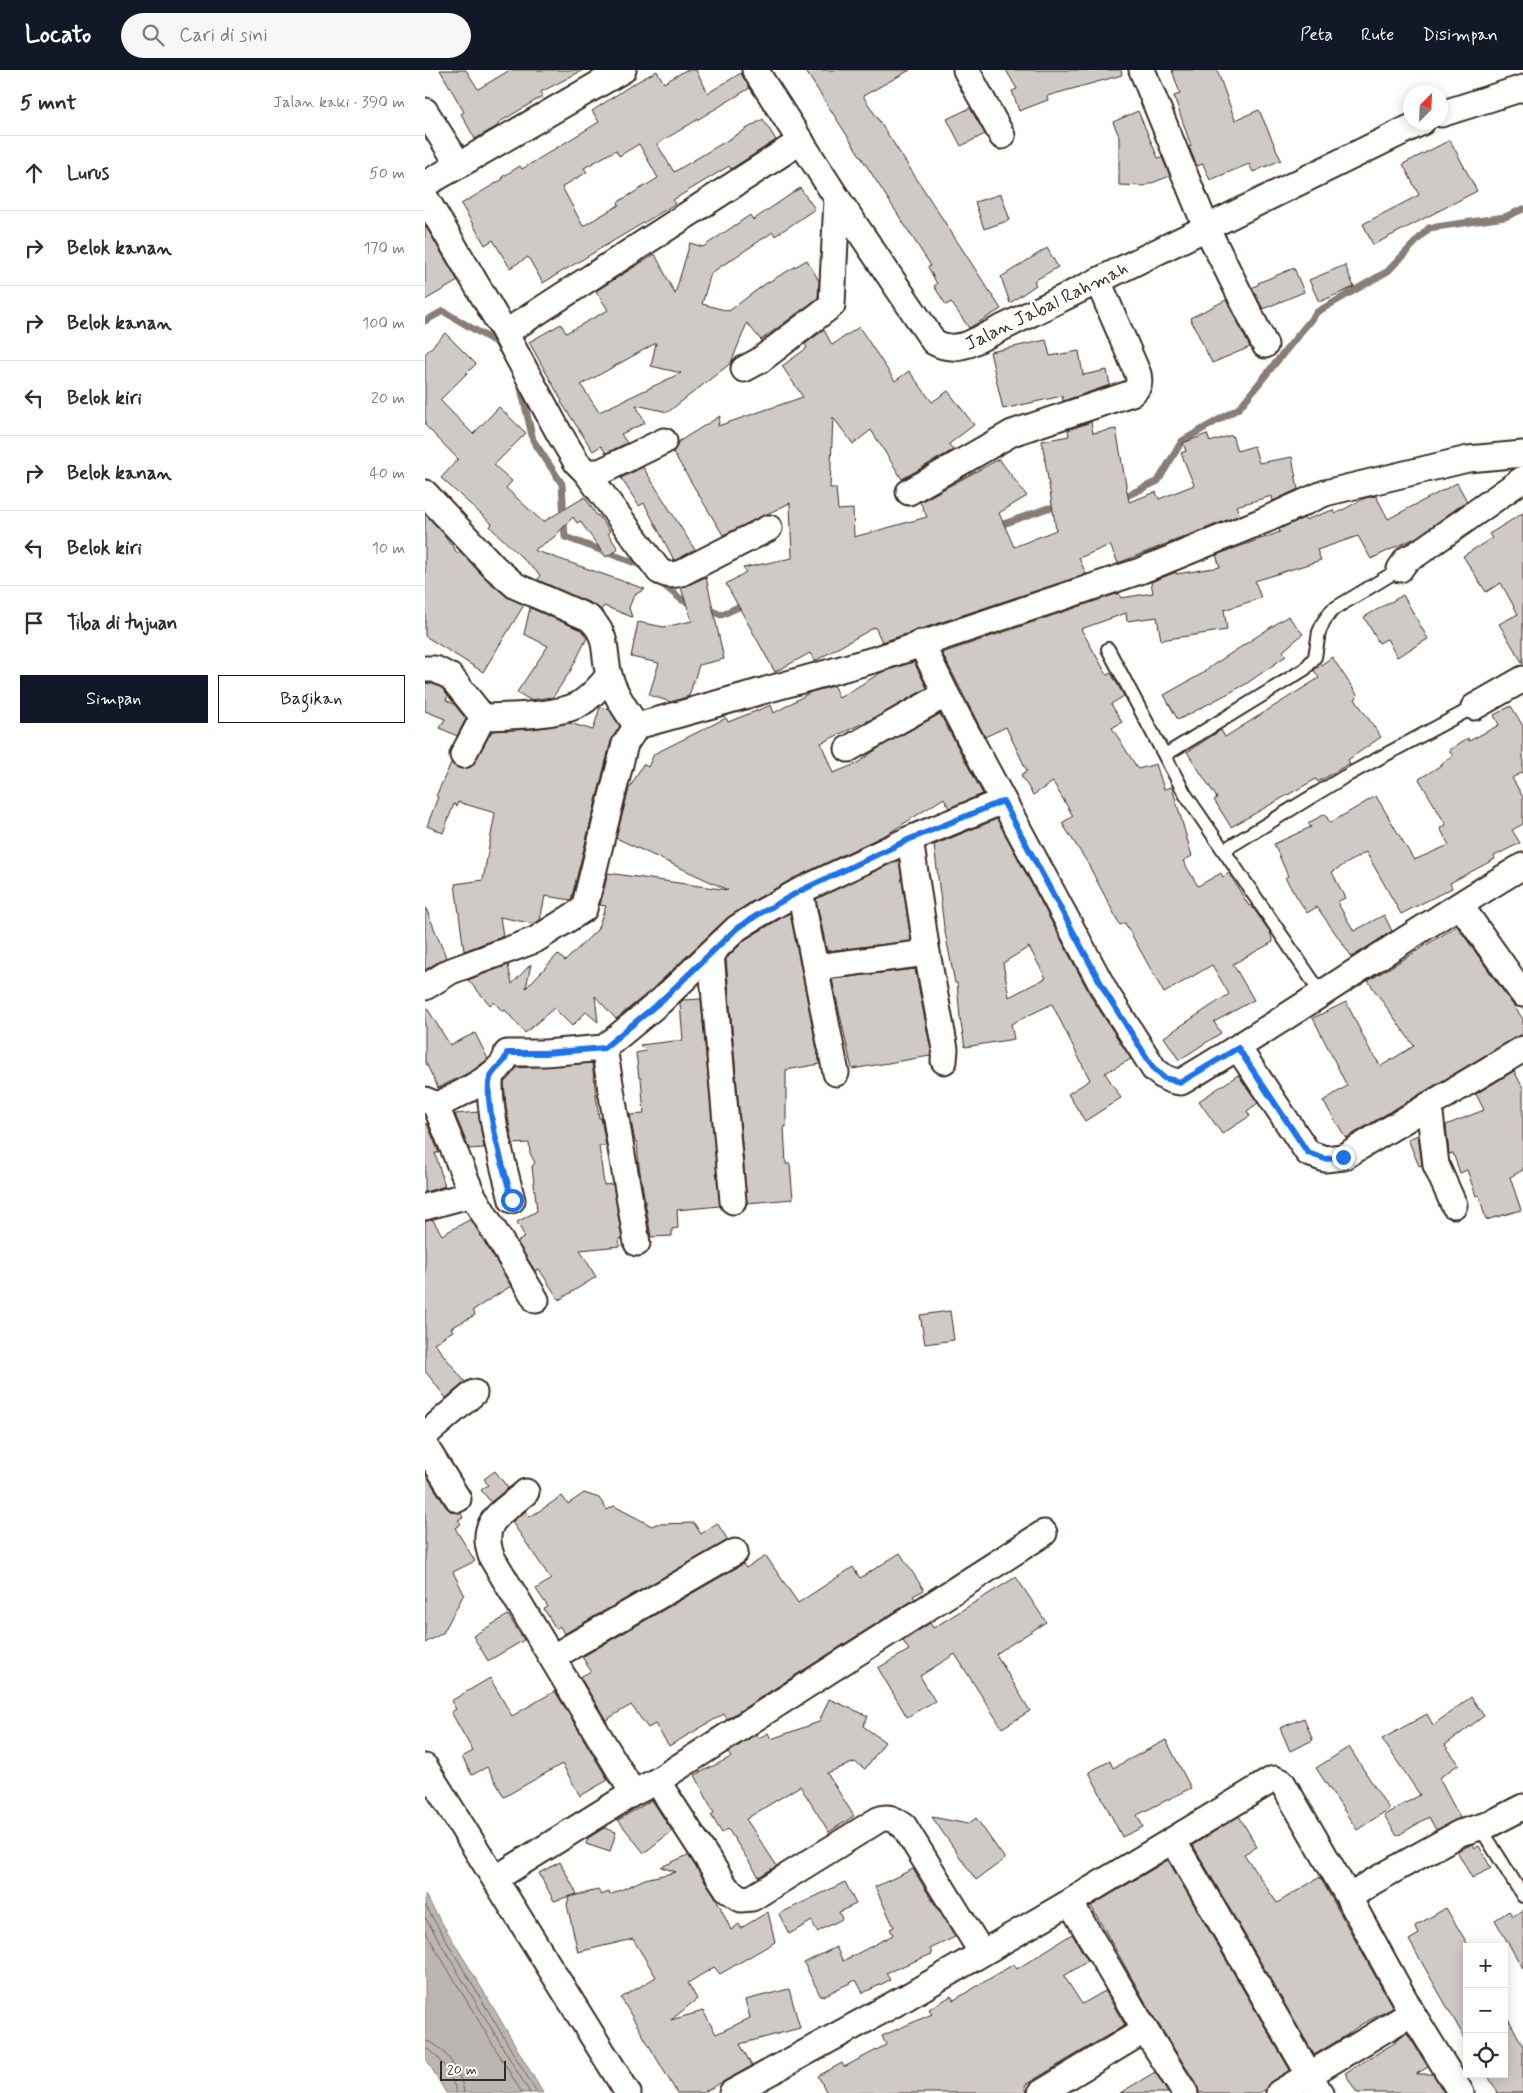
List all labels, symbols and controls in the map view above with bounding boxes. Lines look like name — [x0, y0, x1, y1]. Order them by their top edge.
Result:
search box — [121, 13, 471, 58]
text: Locato — [25, 20, 91, 51]
icon: search — [139, 21, 167, 49]
text: Cari di sini — [179, 23, 268, 48]
text: Peta — [1300, 23, 1333, 47]
text: Rute — [1361, 23, 1394, 47]
text: Disimpan — [1422, 23, 1498, 47]
north arrow — [1403, 85, 1448, 130]
text: 5 mnt — [20, 89, 77, 117]
text: Jalan kaki · 390 m — [273, 92, 405, 113]
icon: ahead — [20, 159, 48, 187]
text: Lurus — [67, 161, 109, 186]
text: 50 m — [369, 163, 405, 184]
icon: right — [20, 234, 48, 262]
text: Belok kanan — [67, 236, 172, 261]
text: 170 m — [363, 238, 405, 259]
street label: Jalan Jabal Rahmah — [961, 256, 1132, 357]
icon: right — [20, 309, 48, 337]
text: Belok kanan — [67, 311, 172, 336]
text: 100 m — [362, 313, 405, 334]
icon: left — [20, 384, 48, 412]
text: Belok kiri — [67, 386, 142, 411]
text: 20 m — [371, 388, 405, 409]
icon: right — [20, 459, 48, 487]
text: Belok kanan — [67, 461, 172, 486]
text: 40 m — [369, 463, 405, 484]
icon: left — [20, 534, 48, 562]
text: Belok kiri — [67, 536, 142, 561]
text: 10 m — [372, 538, 405, 559]
icon: arrive — [20, 609, 48, 637]
text: Tiba di tujuan — [67, 611, 178, 636]
button: Simpan — [20, 675, 208, 723]
button: Bagikan — [218, 675, 405, 723]
route end — [1332, 1146, 1355, 1169]
route start — [501, 1189, 524, 1212]
map controls — [1463, 1943, 1508, 2078]
button: + — [1463, 1943, 1508, 1988]
button: − — [1463, 1988, 1508, 2033]
button: locate — [1463, 2033, 1508, 2078]
scale bar — [440, 2058, 506, 2081]
text: 20 m — [447, 2061, 477, 2079]

